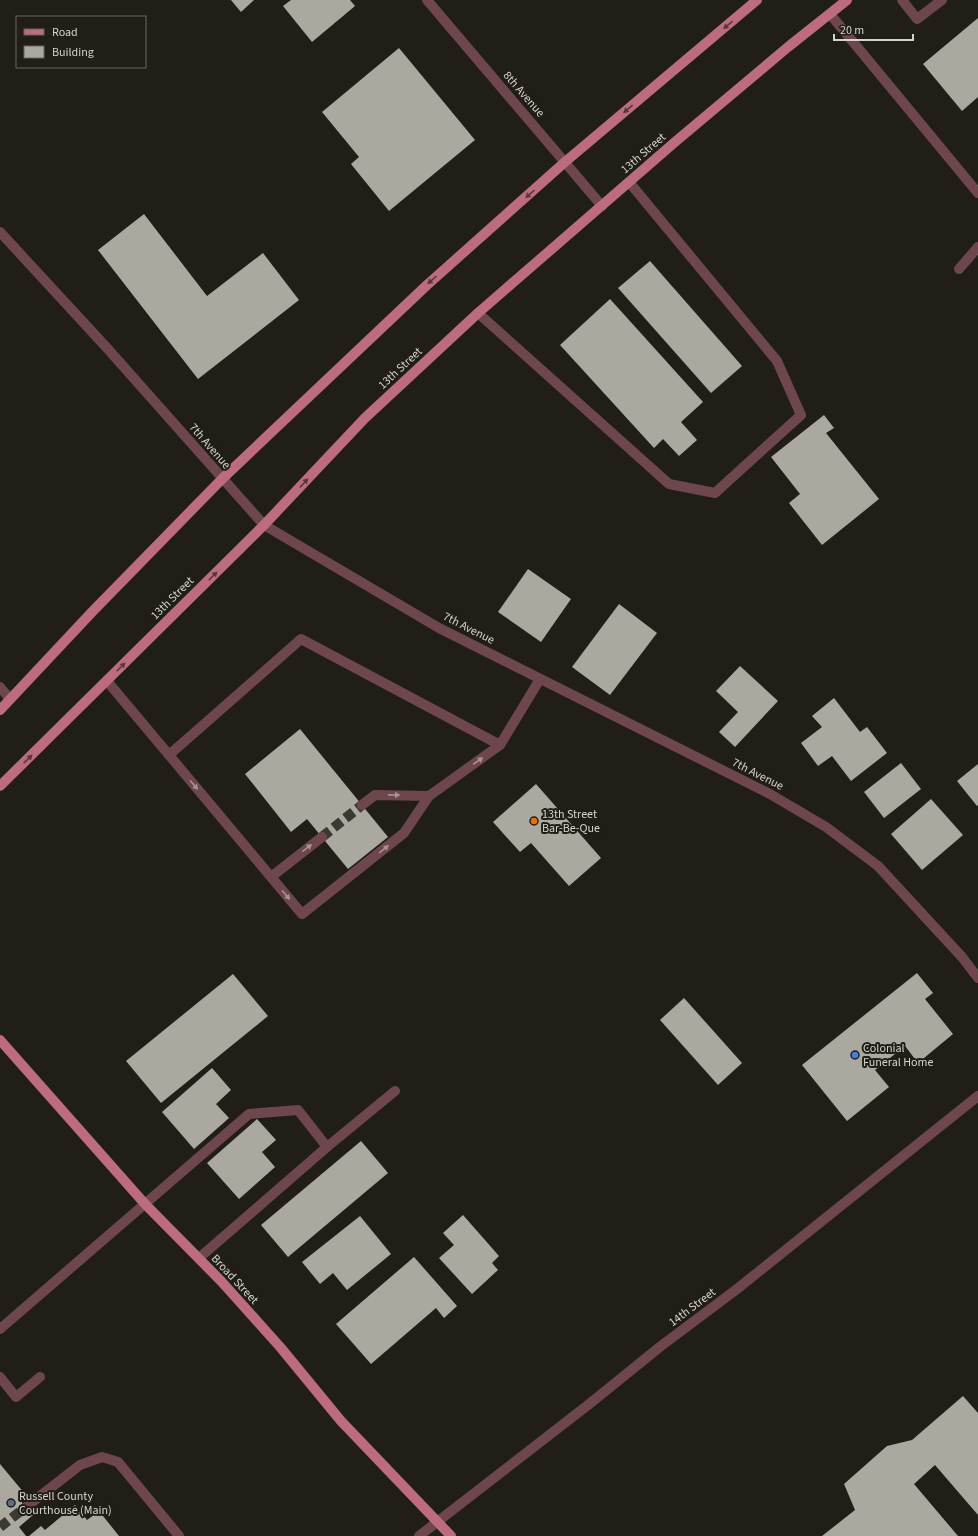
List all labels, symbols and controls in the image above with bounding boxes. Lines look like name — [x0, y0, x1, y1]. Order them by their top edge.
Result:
legend — [16, 16, 146, 68]
scale bar — [834, 16, 913, 42]
one-way arrow — [722, 21, 733, 30]
text: 20 m — [840, 22, 864, 39]
text: Road — [52, 24, 78, 41]
text: Building — [52, 44, 94, 61]
street label: 8th Avenue — [499, 68, 548, 121]
one-way arrow — [623, 105, 634, 114]
street label: 13th Street — [617, 129, 670, 178]
one-way arrow — [525, 189, 535, 198]
one-way arrow — [428, 275, 437, 284]
street label: 13th Street — [374, 343, 426, 393]
street label: 7th Avenue — [185, 420, 234, 473]
one-way arrow — [299, 478, 309, 488]
one-way arrow — [208, 571, 218, 581]
street label: 13th Street — [147, 573, 198, 624]
street label: 7th Avenue — [440, 608, 498, 649]
one-way arrow — [116, 663, 126, 672]
one-way arrow — [23, 754, 33, 763]
street label: 7th Avenue — [729, 754, 787, 795]
one-way arrow — [473, 757, 483, 765]
one-way arrow — [189, 780, 198, 790]
one-way arrow — [388, 792, 401, 798]
place label: 13th Street Bar-Be-Que — [542, 806, 600, 837]
marker: 13th Street Bar-Be-Que — [529, 816, 539, 826]
one-way arrow — [302, 844, 313, 853]
one-way arrow — [379, 844, 390, 853]
one-way arrow — [282, 890, 291, 901]
place label: Colonial Funeral Home — [863, 1040, 933, 1071]
marker: Colonial Funeral Home — [850, 1050, 860, 1060]
street label: Broad Street — [207, 1251, 262, 1308]
street label: 14th Street — [665, 1284, 719, 1331]
place label: Russell County Courthouse (Main) — [19, 1488, 112, 1519]
marker: Russell County Courthouse (Main) — [6, 1498, 16, 1508]

